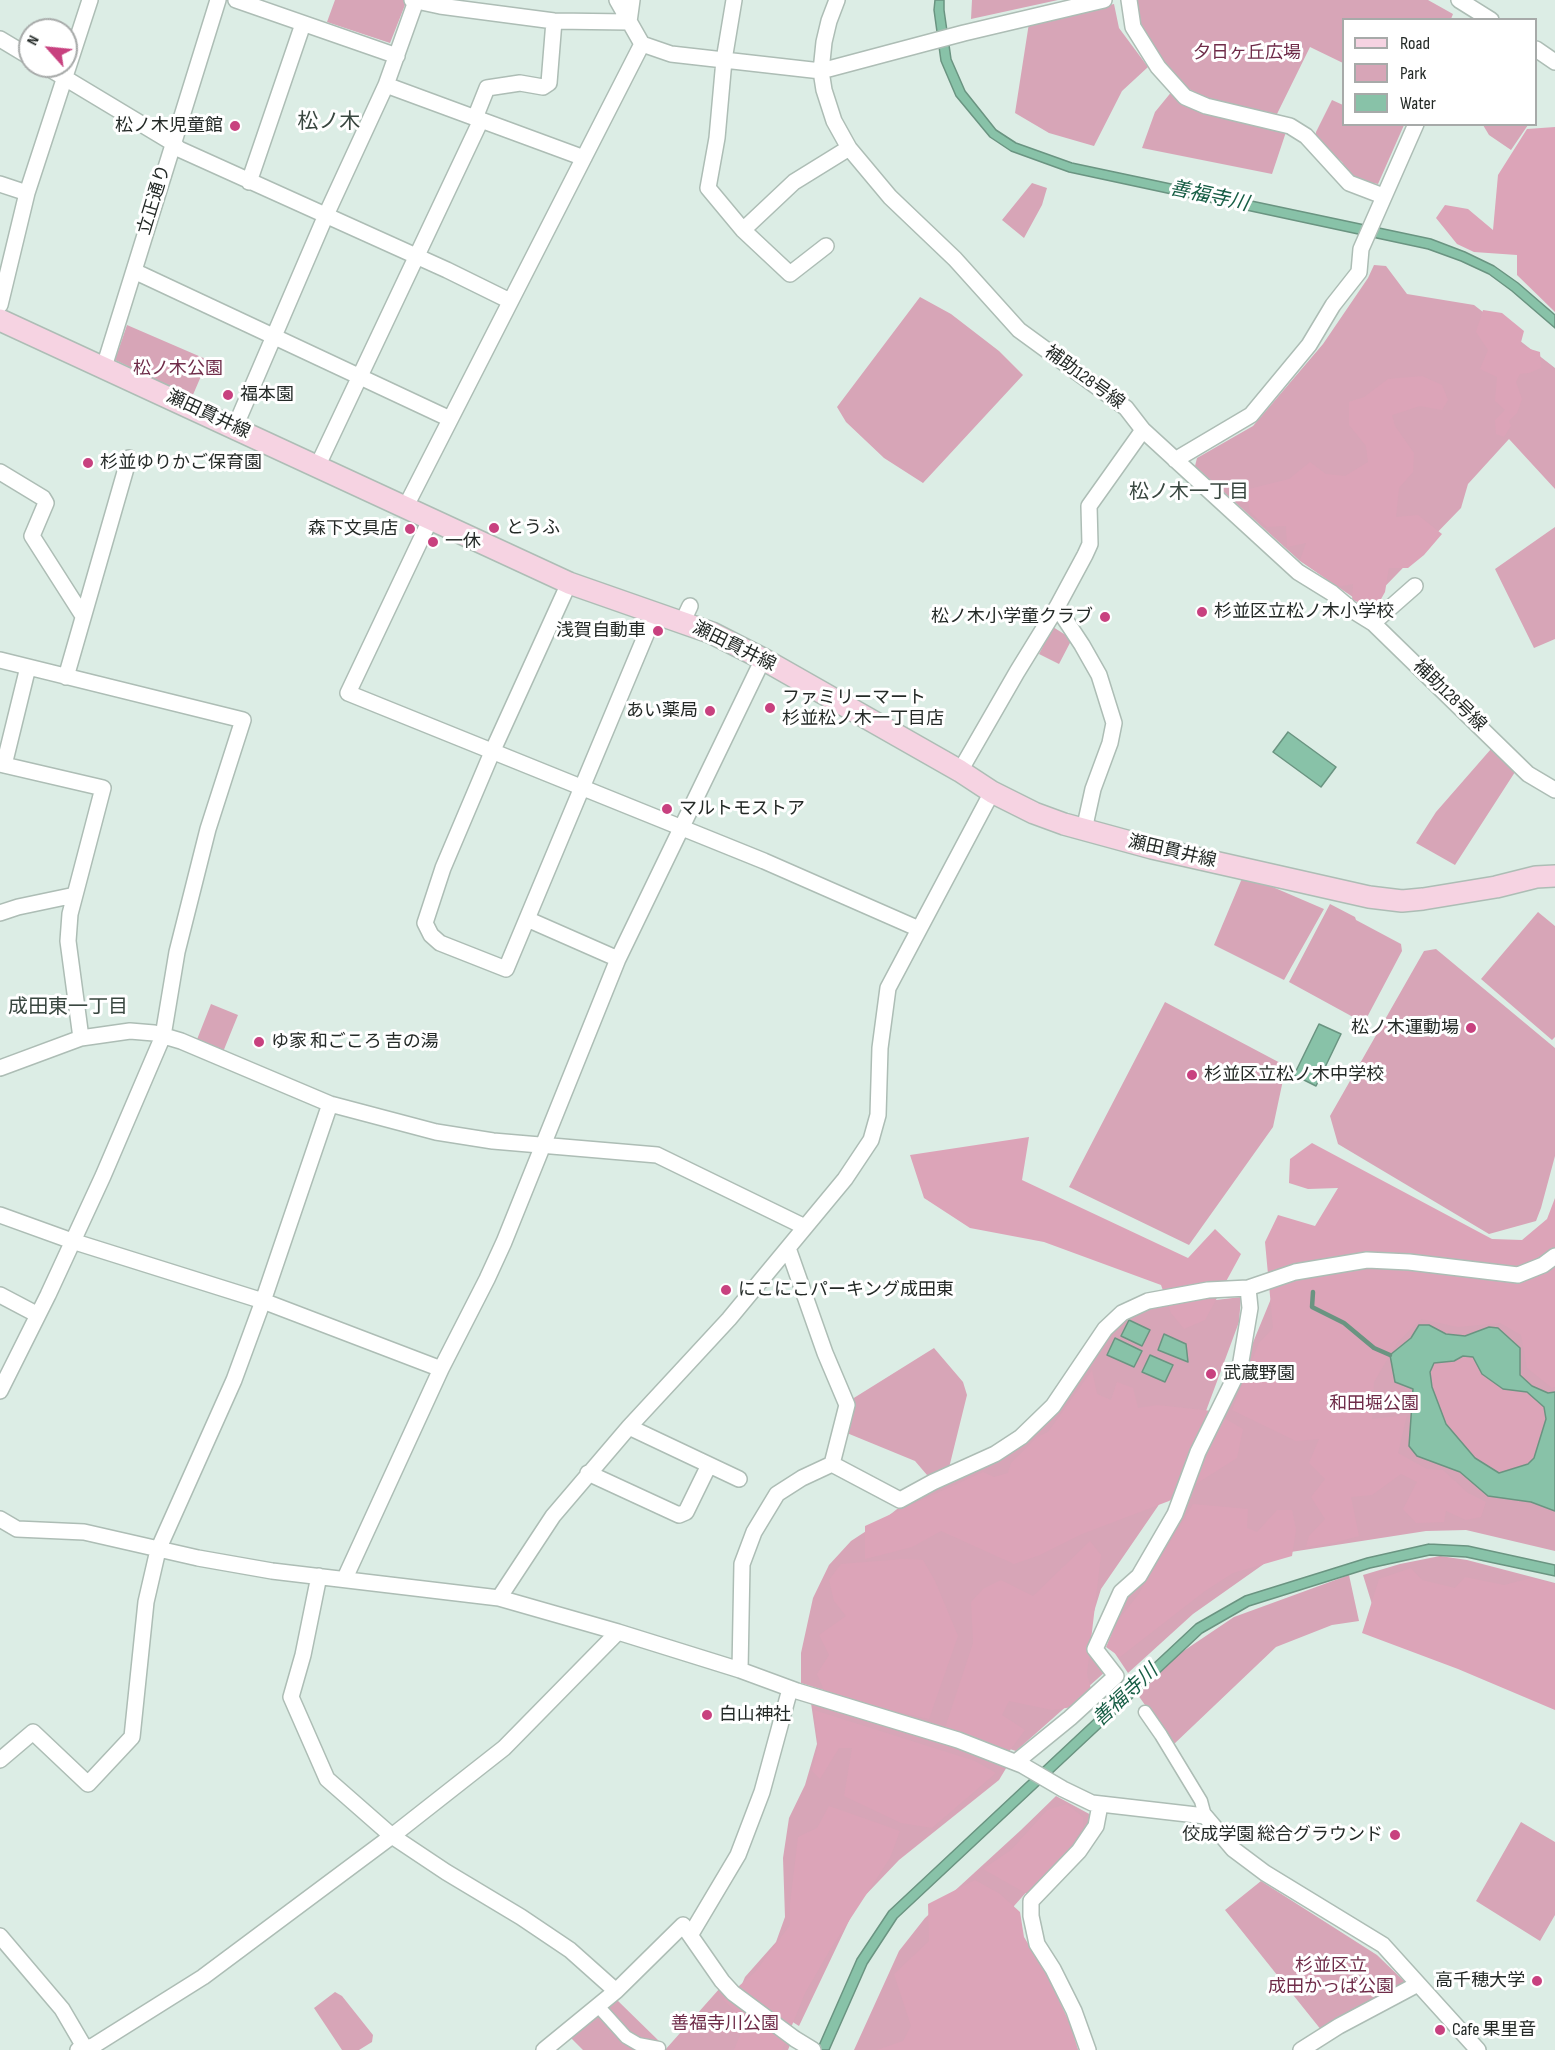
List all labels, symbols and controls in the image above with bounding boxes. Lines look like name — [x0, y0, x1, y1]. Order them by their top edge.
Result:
north arrow — [18, 18, 78, 78]
legend — [1342, 18, 1537, 126]
text: N — [23, 32, 44, 49]
text: Road — [1400, 33, 1430, 54]
park label: 夕日ヶ丘広場 — [1193, 42, 1301, 64]
text: Park — [1400, 63, 1426, 84]
text: Water — [1400, 93, 1436, 114]
district label: 松ノ木 — [298, 110, 360, 136]
place label: 松ノ木児童館 — [115, 115, 223, 137]
marker: 松ノ木児童館 — [228, 119, 242, 133]
street label: 立正通り — [134, 162, 176, 238]
water label: 善福寺川 — [1167, 177, 1251, 217]
street label: 補助128号線 — [1040, 342, 1128, 414]
park label: 松ノ木公園 — [133, 358, 223, 380]
place label: 福本園 — [240, 384, 294, 406]
street label: 瀬田貫井線 — [163, 386, 253, 444]
marker: 福本園 — [221, 388, 235, 402]
place label: 杉並ゆりかご保育園 — [100, 452, 262, 474]
marker: 杉並ゆりかご保育園 — [81, 456, 95, 470]
district label: 松ノ木一丁目 — [1129, 481, 1249, 505]
place label: とうふ — [506, 517, 560, 539]
place label: 森下文具店 — [308, 518, 398, 540]
marker: とうふ — [487, 521, 501, 535]
marker: 森下文具店 — [403, 522, 417, 536]
place label: 一休 — [445, 531, 481, 553]
marker: 一休 — [426, 535, 440, 549]
place label: 杉並区立松ノ木小学校 — [1214, 601, 1394, 623]
marker: 杉並区立松ノ木小学校 — [1195, 605, 1209, 619]
place label: 松ノ木小学童クラブ — [931, 606, 1093, 628]
marker: 松ノ木小学童クラブ — [1098, 610, 1112, 624]
street label: 瀬田貫井線 — [689, 618, 779, 676]
place label: 浅賀自動車 — [556, 620, 646, 642]
marker: 浅賀自動車 — [651, 624, 665, 638]
street label: 補助128号線 — [1408, 656, 1490, 736]
place label: ファミリーマート 杉並松ノ木一丁目店 — [782, 687, 944, 730]
place label: あい薬局 — [626, 700, 698, 722]
marker: ファミリーマート 杉並松ノ木一丁目店 — [763, 701, 777, 715]
marker: あい薬局 — [703, 704, 717, 718]
place label: マルトモストア — [679, 798, 805, 820]
marker: マルトモストア — [660, 802, 674, 816]
street label: 瀬田貫井線 — [1126, 831, 1218, 873]
district label: 成田東一丁目 — [8, 996, 128, 1020]
place label: 松ノ木運動場 — [1351, 1017, 1459, 1039]
marker: 松ノ木運動場 — [1464, 1021, 1478, 1035]
place label: ゆ家 和ごころ 吉の湯 — [271, 1031, 439, 1053]
marker: ゆ家 和ごころ 吉の湯 — [252, 1035, 266, 1049]
place label: 杉並区立松ノ木中学校 — [1204, 1064, 1384, 1086]
marker: 杉並区立松ノ木中学校 — [1185, 1068, 1199, 1082]
place label: にこにこパーキング成田東 — [738, 1279, 954, 1301]
marker: にこにこパーキング成田東 — [719, 1283, 733, 1297]
place label: 武蔵野園 — [1223, 1363, 1295, 1385]
marker: 武蔵野園 — [1204, 1367, 1218, 1381]
park label: 和田堀公園 — [1329, 1393, 1419, 1415]
water label: 善福寺川 — [1089, 1660, 1163, 1732]
place label: 白山神社 — [719, 1704, 791, 1726]
marker: 白山神社 — [700, 1708, 714, 1722]
place label: 佼成学園 総合グラウンド — [1182, 1824, 1383, 1846]
marker: 佼成学園 総合グラウンド — [1388, 1828, 1402, 1842]
park label: 杉並区立 成田かっぱ公園 — [1268, 1955, 1394, 1998]
place label: 高千穂大学 — [1435, 1970, 1525, 1992]
marker: 高千穂大学 — [1530, 1974, 1544, 1988]
park label: 善福寺川公園 — [671, 2013, 779, 2035]
place label: Cafe 果里音 — [1452, 2019, 1536, 2041]
marker: Cafe 果里音 — [1433, 2023, 1447, 2037]

